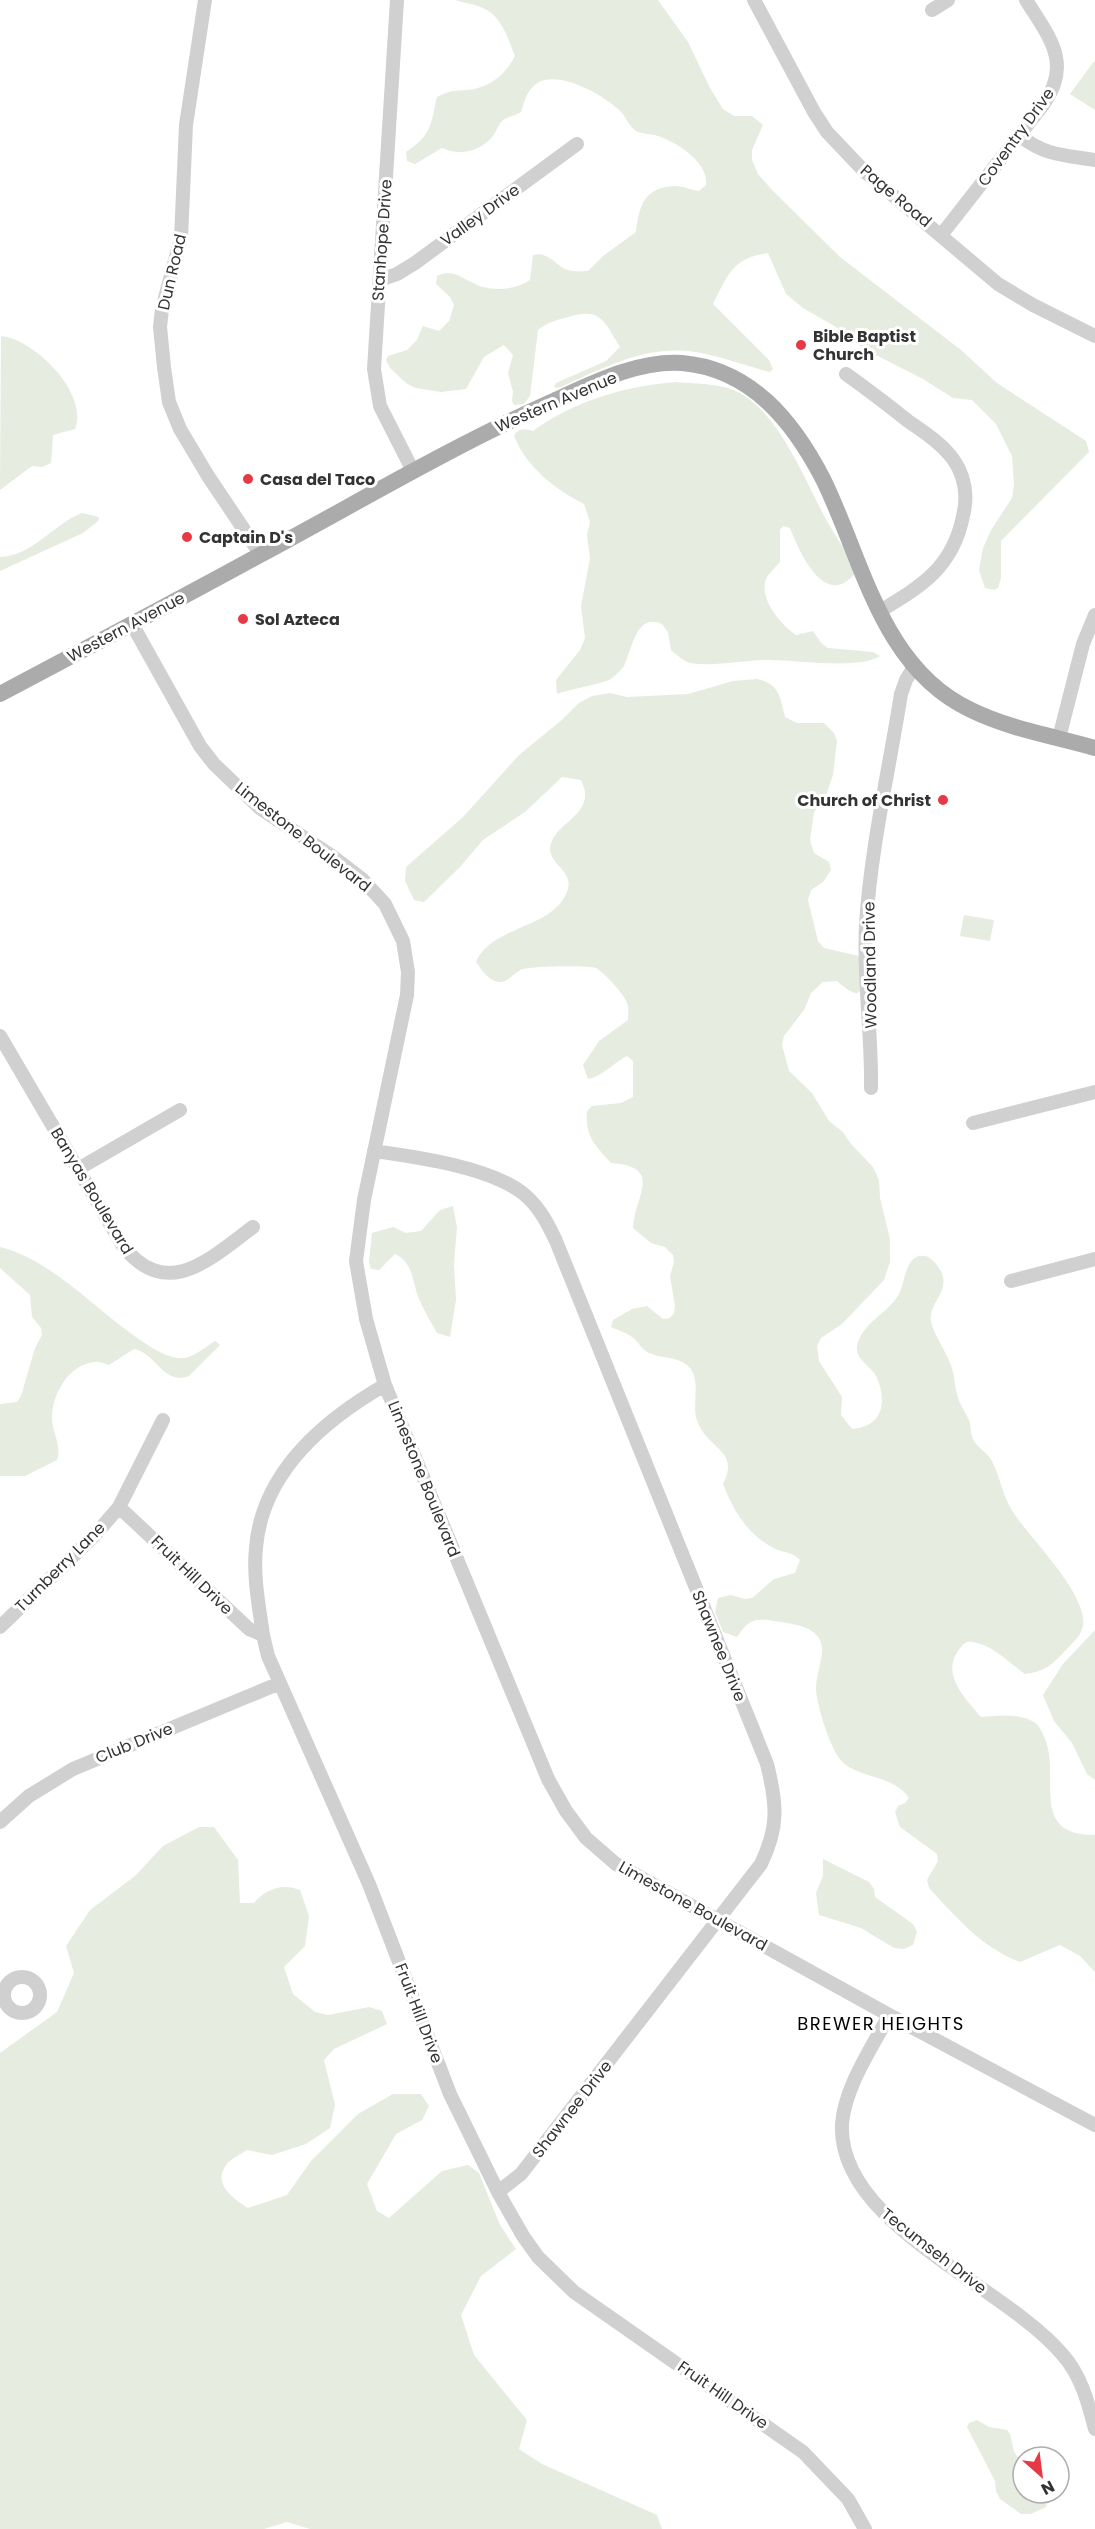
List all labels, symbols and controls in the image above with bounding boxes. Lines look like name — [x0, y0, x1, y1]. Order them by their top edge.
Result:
street label: Coventry Drive — [972, 83, 1060, 191]
street label: Page Road — [855, 159, 937, 233]
street label: Stanhope Drive — [366, 178, 398, 302]
street label: Valley Drive — [436, 178, 524, 252]
street label: Dun Road — [152, 232, 192, 312]
place label: Bible Baptist Church — [813, 325, 916, 366]
marker: Bible Baptist Church — [794, 338, 808, 352]
street label: Western Avenue — [492, 366, 620, 438]
place label: Casa del Taco — [260, 468, 375, 491]
marker: Casa del Taco — [241, 472, 255, 486]
place label: Captain D's — [199, 526, 293, 549]
marker: Captain D's — [180, 530, 194, 544]
street label: Western Avenue — [63, 586, 189, 668]
place label: Sol Azteca — [255, 608, 340, 631]
marker: Sol Azteca — [236, 612, 250, 626]
street label: Limestone Boulevard — [230, 777, 376, 897]
place label: Church of Christ — [797, 789, 931, 812]
marker: Church of Christ — [936, 793, 950, 807]
street label: Woodland Drive — [857, 901, 883, 1029]
street label: Banyas Boulevard — [45, 1123, 139, 1259]
street label: Limestone Boulevard — [382, 1397, 466, 1561]
street label: Turnberry Lane — [10, 1517, 110, 1617]
street label: Fruit Hill Drive — [146, 1530, 238, 1620]
street label: Shawnee Drive — [686, 1587, 752, 1705]
street label: Club Drive — [92, 1717, 176, 1769]
street label: Limestone Boulevard — [614, 1856, 772, 1956]
street label: Fruit Hill Drive — [389, 1960, 449, 2066]
district label: BREWER HEIGHTS — [797, 2011, 965, 2036]
street label: Shawnee Drive — [527, 2055, 617, 2163]
street label: Tecumseh Drive — [877, 2203, 992, 2299]
street label: Fruit Hill Drive — [673, 2355, 773, 2435]
north arrow — [1011, 2445, 1071, 2505]
text: N — [1037, 2475, 1059, 2501]

